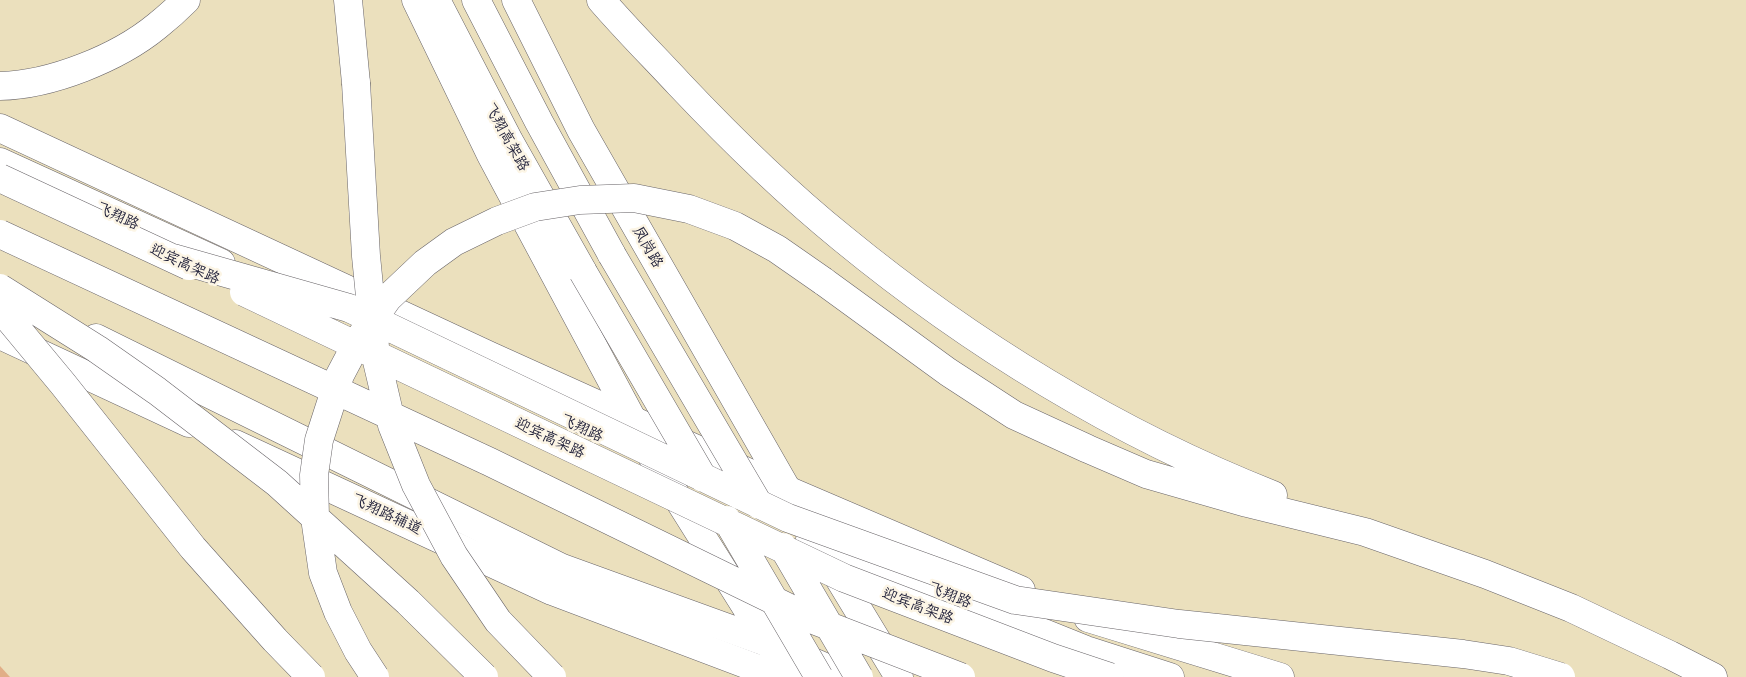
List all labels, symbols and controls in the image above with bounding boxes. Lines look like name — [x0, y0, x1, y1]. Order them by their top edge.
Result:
street label: 飞翔高架路 — [481, 100, 533, 174]
street label: 飞翔路 — [94, 198, 142, 234]
street label: 凤岗路 — [629, 223, 667, 271]
street label: 迎宾高架路 — [147, 240, 223, 288]
street label: 飞翔路 — [558, 410, 606, 446]
street label: 迎宾高架路 — [512, 414, 588, 462]
street label: 飞翔路辅道 — [349, 490, 425, 538]
street label: 飞翔路 — [926, 578, 974, 612]
street label: 迎宾高架路 — [880, 584, 956, 628]

